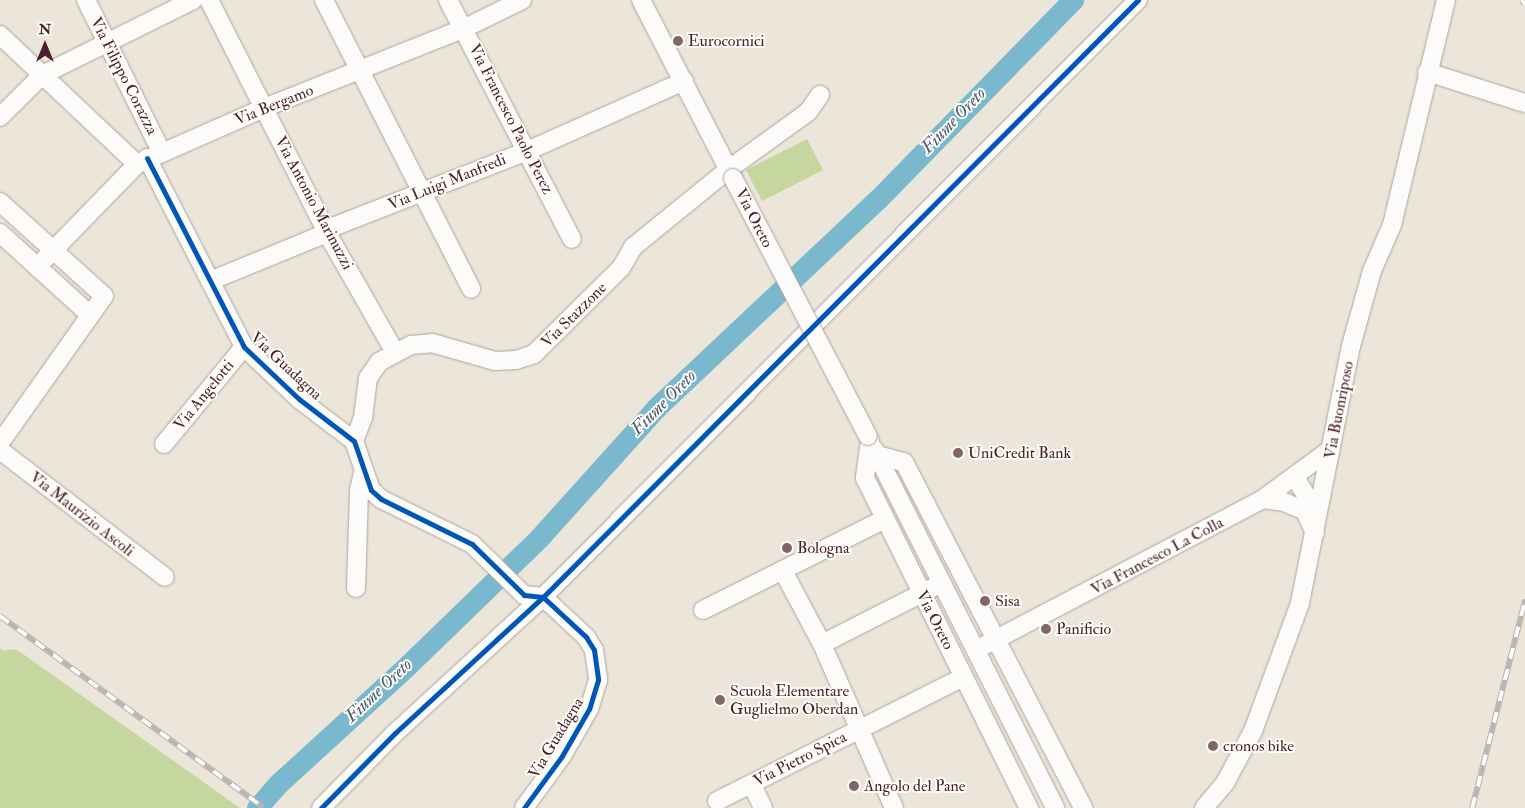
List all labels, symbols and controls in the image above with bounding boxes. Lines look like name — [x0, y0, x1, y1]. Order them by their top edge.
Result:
street label: Via Filippo Corazza — [86, 14, 162, 138]
north arrow — [20, 20, 70, 70]
text: N — [39, 21, 51, 38]
place label: Eurocornici — [688, 31, 765, 51]
marker: Eurocornici — [672, 35, 684, 47]
street label: Via Francesco Paolo Perez — [465, 41, 557, 197]
street label: Via Bergamo — [232, 81, 316, 129]
water label: Fiume Oreto — [917, 83, 991, 159]
street label: Via Antonio Marinuzzi — [271, 133, 357, 273]
street label: Via Luigi Manfredi — [385, 150, 509, 214]
street label: Via Oreto — [731, 185, 777, 251]
street label: Via Stazzone — [537, 278, 611, 352]
street label: Via Guadagna — [246, 328, 326, 404]
street label: Via Angelotti — [170, 356, 238, 434]
street label: Via Buonriposo — [1320, 359, 1358, 461]
water label: Fiume Oreto — [627, 366, 701, 440]
place label: UniCredit Bank — [968, 443, 1071, 463]
marker: UniCredit Bank — [952, 447, 964, 459]
street label: Via Maurizio Ascoli — [26, 467, 138, 561]
street label: Via Francesco La Colla — [1087, 513, 1227, 599]
place label: Bologna — [797, 538, 850, 558]
marker: Bologna — [781, 542, 793, 554]
street label: Via Oreto — [912, 587, 958, 653]
place label: Sisa — [995, 591, 1020, 611]
marker: Sisa — [979, 595, 991, 607]
place label: Panificio — [1056, 619, 1111, 639]
marker: Panificio — [1040, 623, 1052, 635]
water label: Fiume Oreto — [341, 655, 417, 727]
place label: Scuola Elementare Guglielmo Oberdan — [730, 681, 858, 719]
street label: Via Guadagna — [524, 694, 588, 782]
marker: Scuola Elementare Guglielmo Oberdan — [714, 694, 726, 706]
street label: Via Pietro Spica — [750, 727, 850, 791]
place label: cronos bike — [1223, 736, 1294, 756]
marker: cronos bike — [1207, 740, 1219, 752]
place label: Angolo del Pane — [864, 776, 966, 796]
marker: Angolo del Pane — [848, 780, 860, 792]

